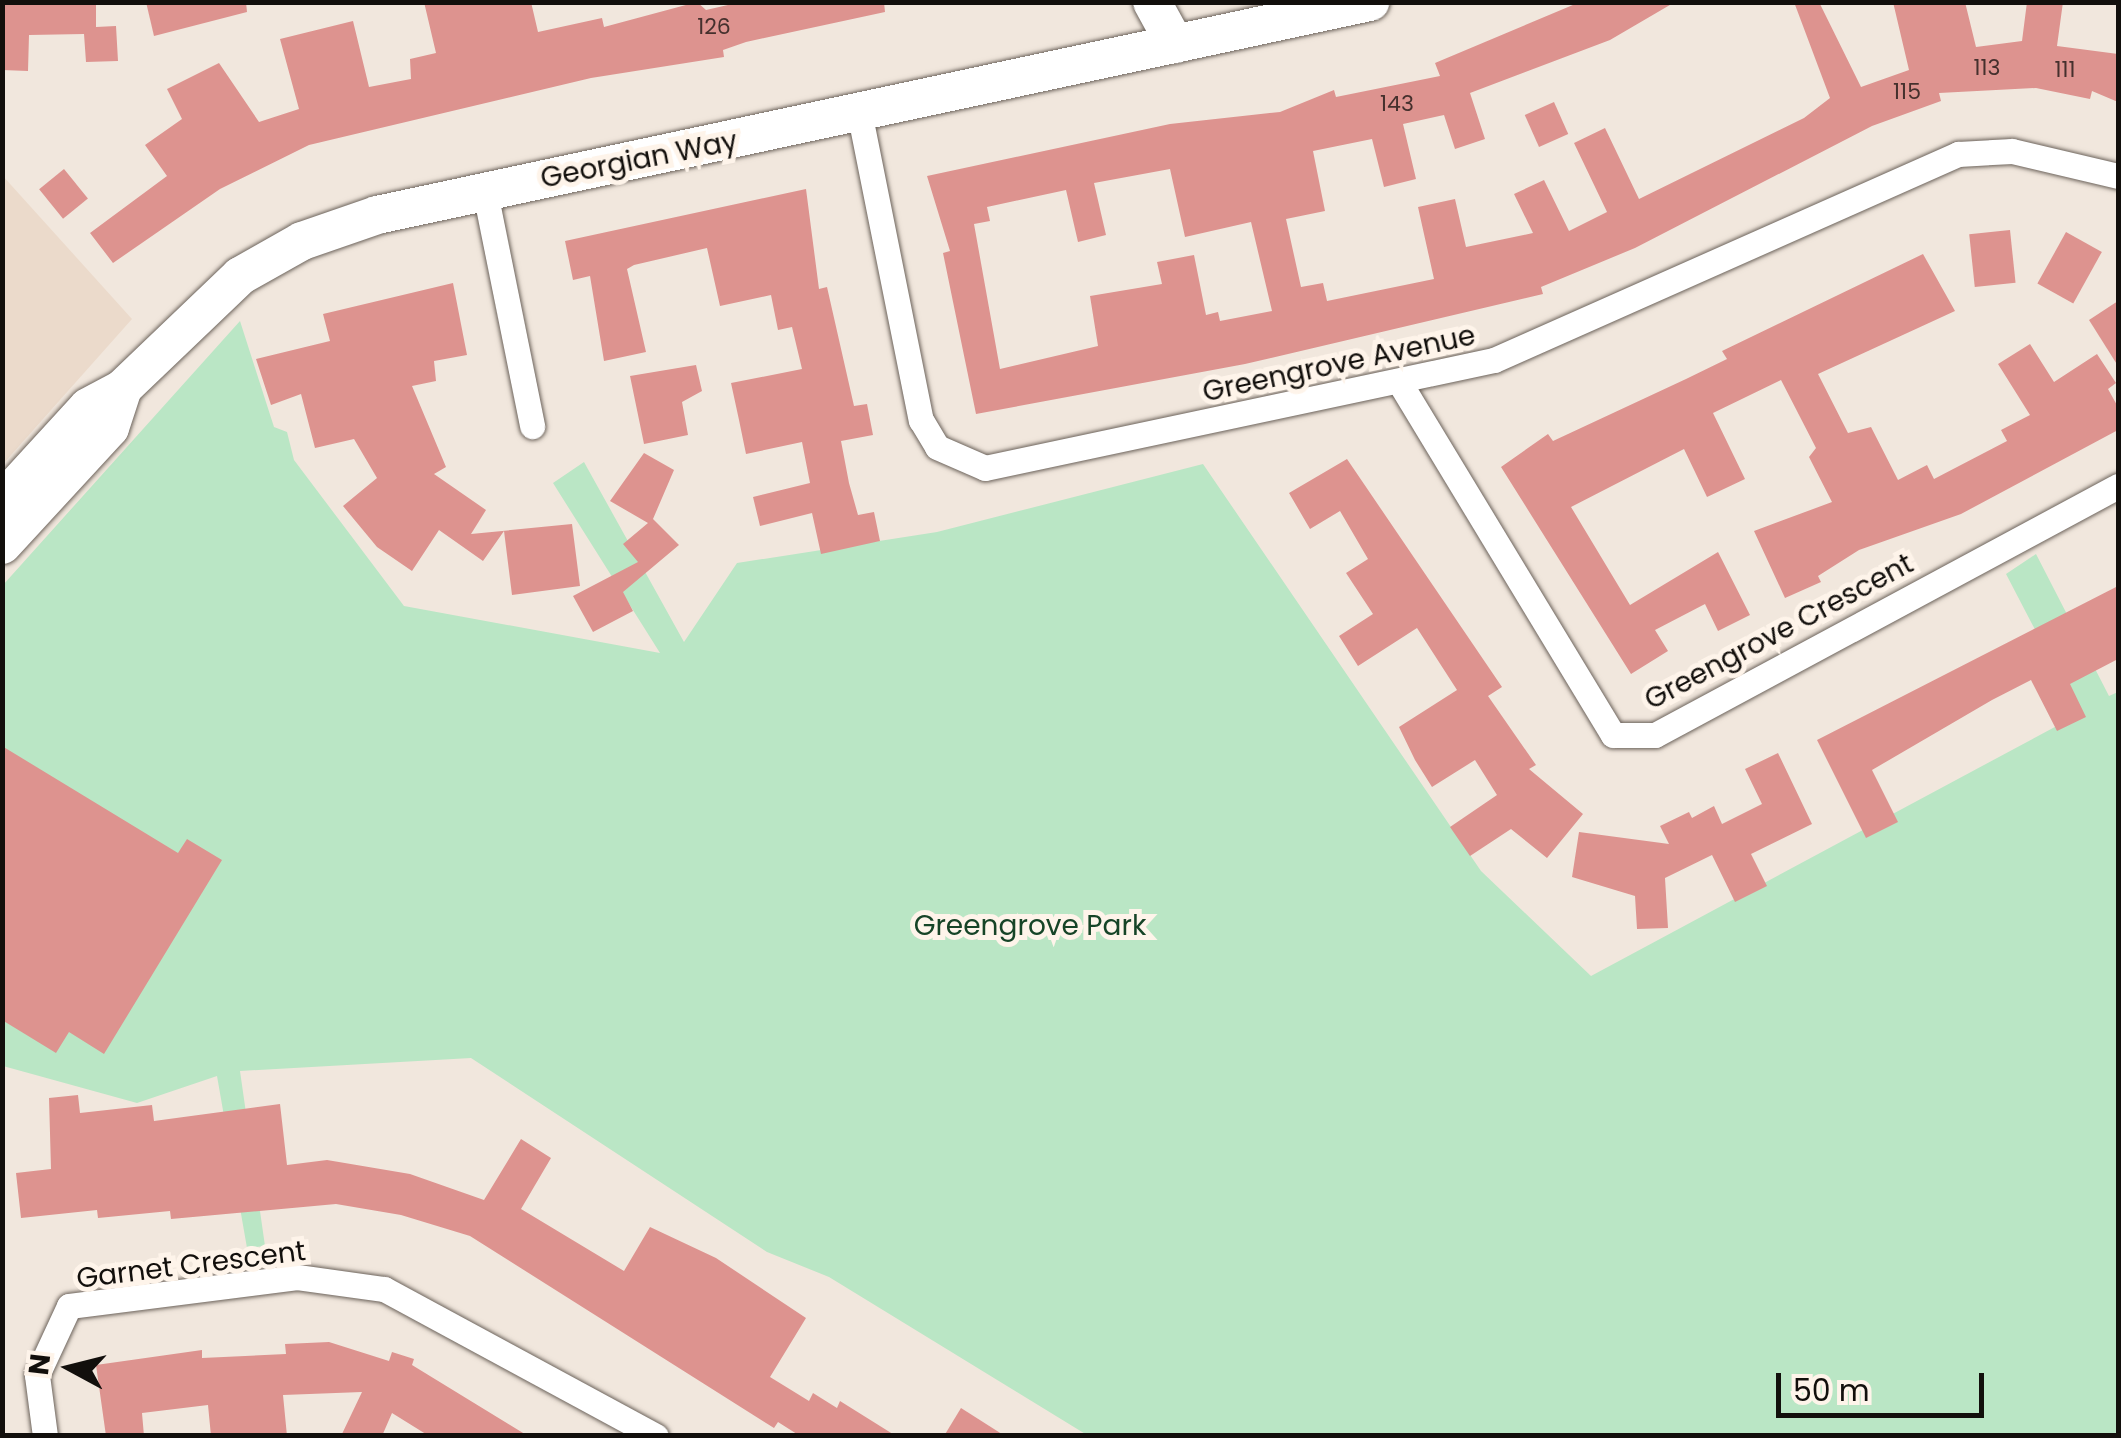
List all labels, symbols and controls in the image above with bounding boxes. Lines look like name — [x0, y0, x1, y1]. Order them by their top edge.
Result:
house number: 126 — [697, 14, 731, 40]
house number: 113 — [1973, 55, 2001, 81]
house number: 111 — [2054, 57, 2076, 83]
house number: 115 — [1893, 79, 1921, 105]
house number: 143 — [1380, 91, 1414, 117]
street label: Georgian Way — [538, 124, 740, 196]
street label: Greengrove Avenue — [1200, 319, 1478, 409]
street label: Greengrove Crescent — [1639, 547, 1919, 717]
park label: Greengrove Park — [914, 909, 1146, 943]
street label: Garnet Crescent — [75, 1234, 307, 1296]
north arrow — [20, 1318, 120, 1418]
text: N — [19, 1351, 60, 1377]
scale bar — [1781, 1353, 1988, 1415]
text: 50 m — [1793, 1369, 1870, 1412]

